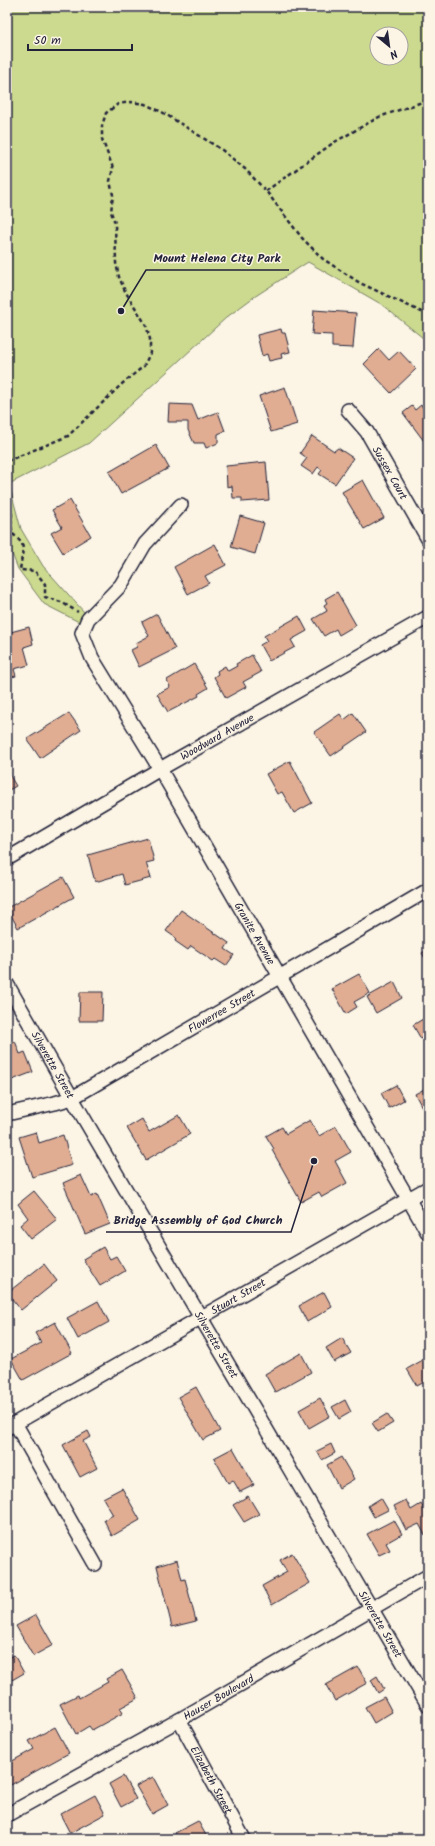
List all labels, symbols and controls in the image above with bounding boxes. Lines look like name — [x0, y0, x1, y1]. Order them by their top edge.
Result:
scale bar — [28, 26, 132, 52]
north arrow — [369, 26, 409, 66]
text: 50 m — [34, 31, 61, 50]
text: N — [386, 44, 401, 63]
callout: Mount Helena City Park — [146, 246, 289, 270]
text: Mount Helena City Park — [154, 249, 282, 268]
street label: Sussex Court — [367, 443, 412, 504]
street label: Woodward Avenue — [177, 709, 258, 766]
street label: Granite Avenue — [229, 899, 279, 969]
street label: Flowerree Street — [185, 984, 260, 1038]
street label: Silverette Street — [26, 1028, 79, 1103]
callout: Bridge Assembly of God Church — [106, 1208, 291, 1232]
text: Bridge Assembly of God Church — [114, 1211, 283, 1230]
street label: Stuart Street — [208, 1274, 270, 1320]
street label: Silverette Street — [189, 1308, 243, 1383]
street label: Silverette Street — [353, 1587, 407, 1662]
street label: Hauser Boulevard — [180, 1670, 258, 1726]
street label: Elizabeth Street — [185, 1743, 237, 1818]

